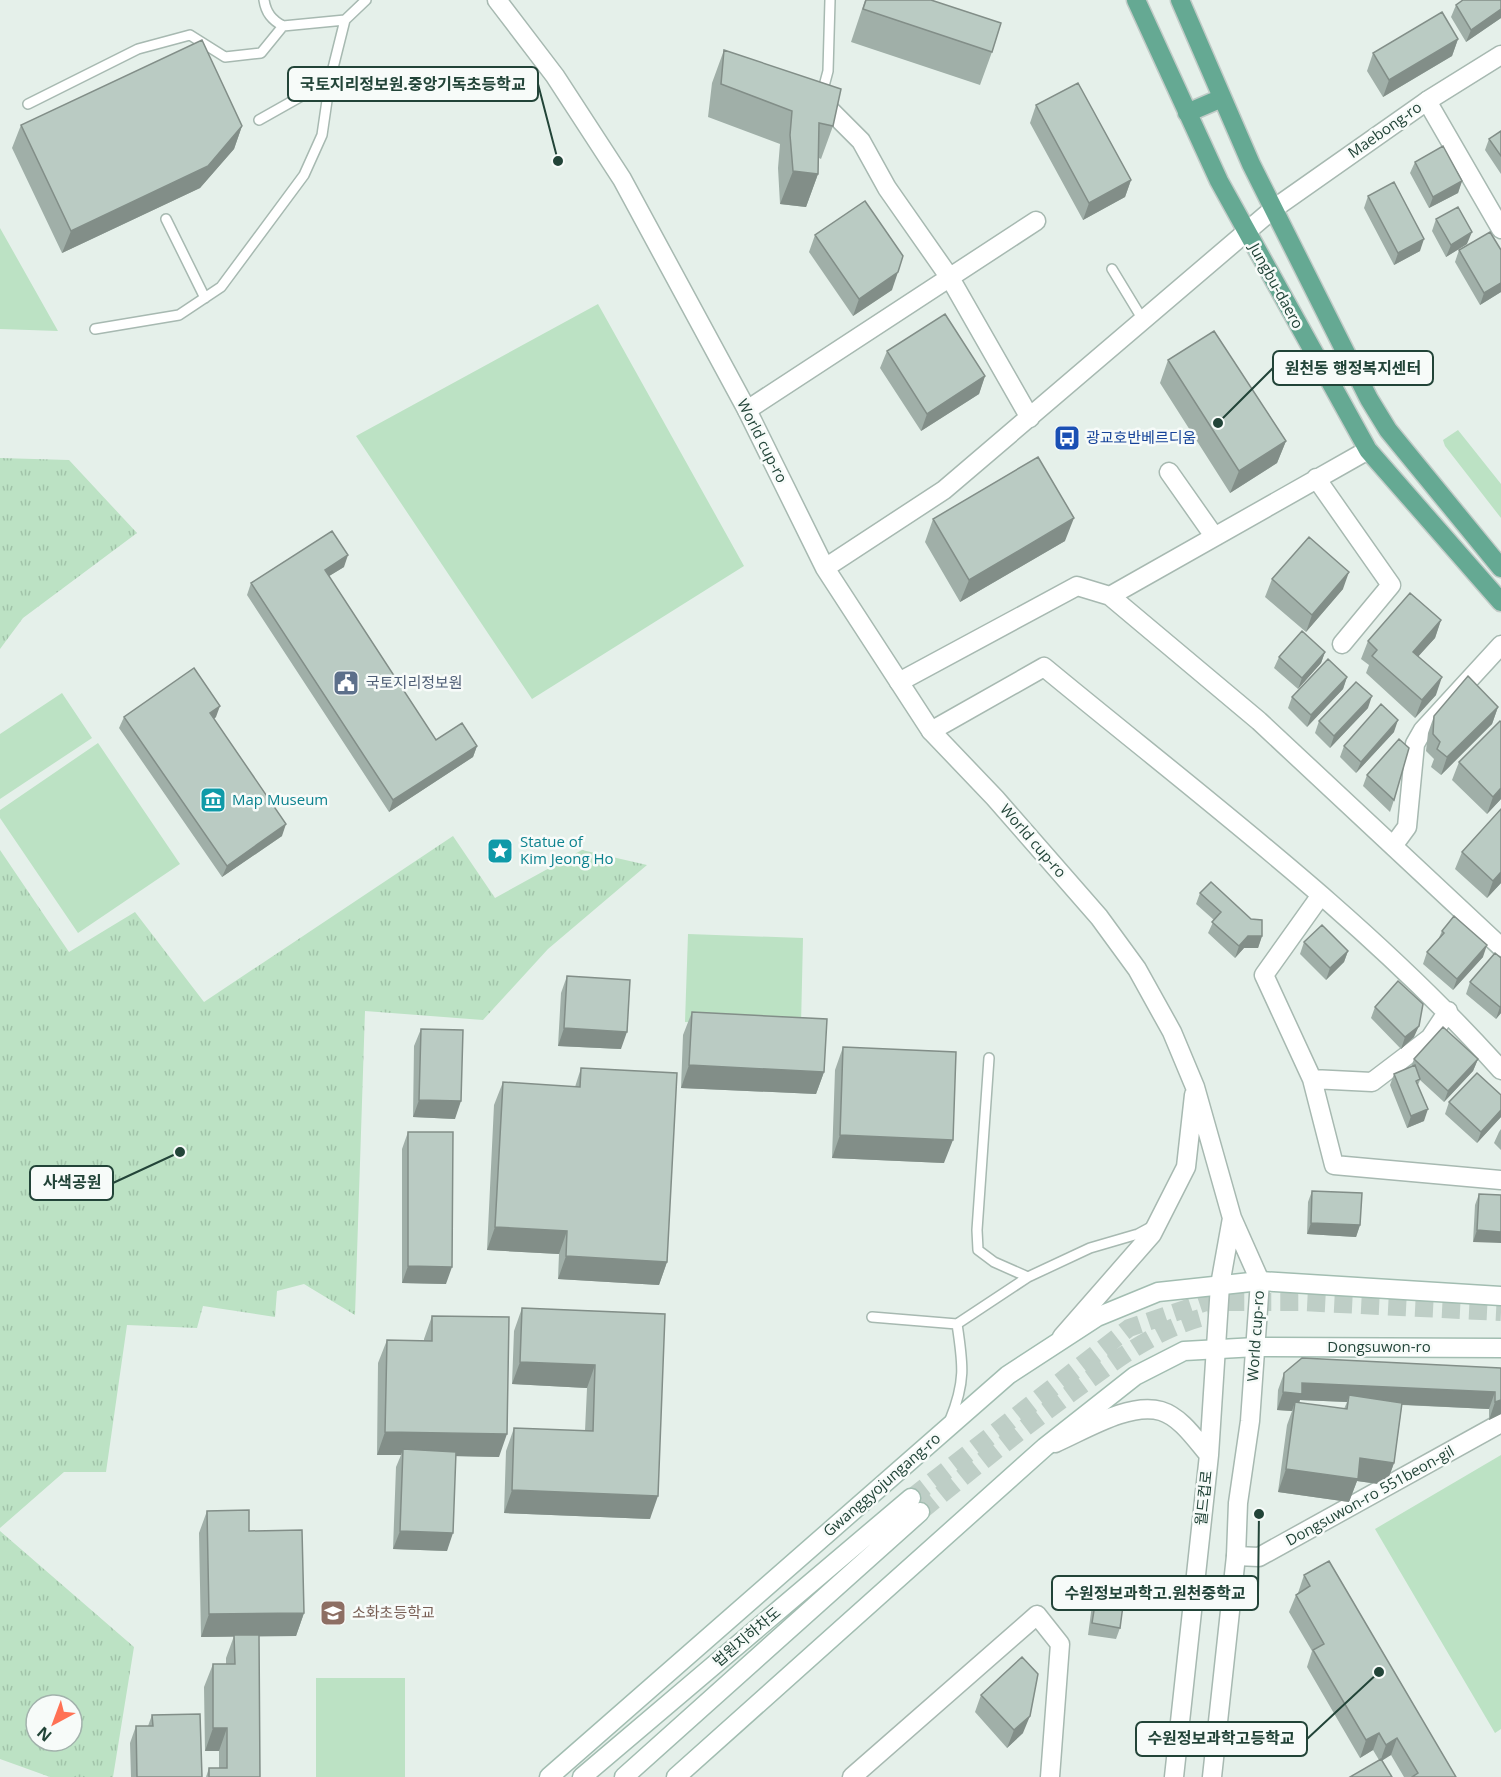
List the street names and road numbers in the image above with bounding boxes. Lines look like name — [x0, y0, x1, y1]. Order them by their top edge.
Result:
street label: Maebong-ro — [1344, 96, 1425, 162]
street label: Jungbu-daero — [1244, 237, 1309, 332]
street label: World cup-ro — [733, 395, 793, 486]
street label: World cup-ro — [996, 799, 1071, 881]
street label: World cup-ro — [1242, 1290, 1268, 1382]
street label: Dongsuwon-ro — [1327, 1336, 1431, 1356]
street label: Gwanggyojungang-ro — [819, 1428, 944, 1541]
street label: Dongsuwon-ro 551beon-gil — [1282, 1440, 1457, 1550]
street label: 월드컵로 — [1190, 1469, 1216, 1526]
street label: 법원지하차도 — [708, 1602, 785, 1671]

